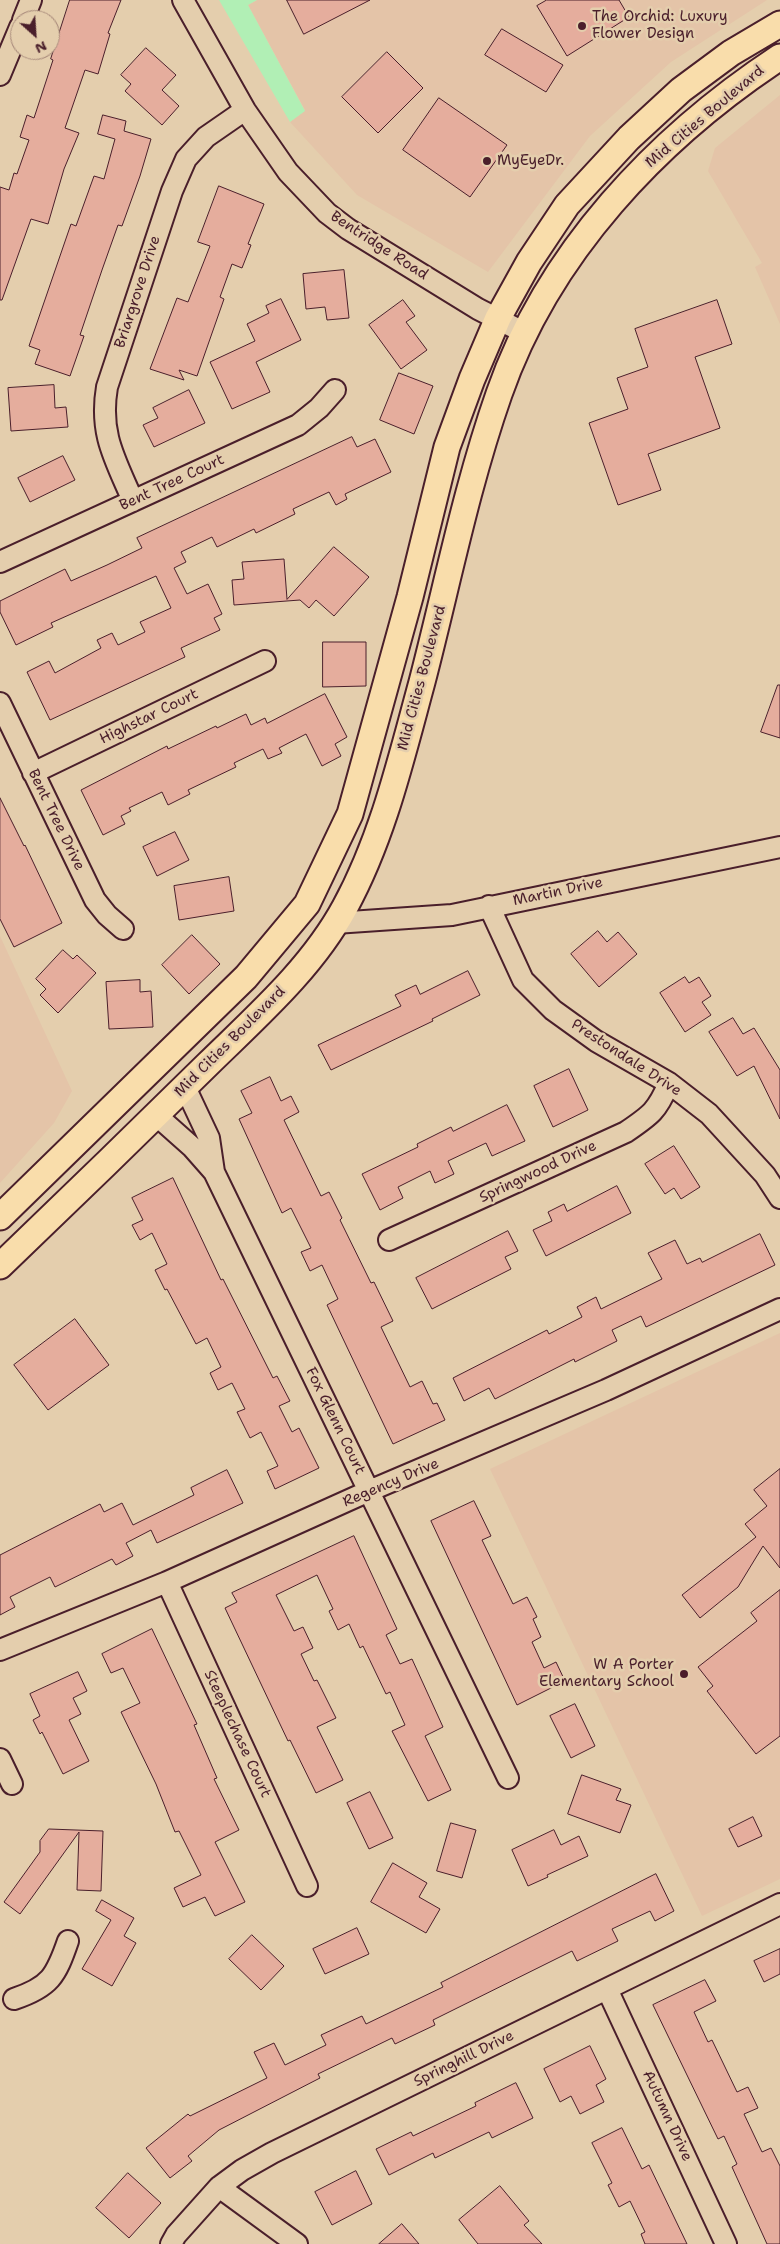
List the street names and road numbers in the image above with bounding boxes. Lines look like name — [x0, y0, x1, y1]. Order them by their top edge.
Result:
street label: Mid Cities Boulevard — [642, 62, 768, 172]
street label: Bentridge Road — [327, 208, 431, 284]
street label: Briargrove Drive — [111, 233, 165, 351]
street label: Bent Tree Court — [117, 451, 227, 515]
street label: Mid Cities Boulevard — [394, 604, 450, 752]
street label: Highstar Court — [97, 685, 201, 749]
street label: Bent Tree Drive — [24, 766, 88, 874]
street label: Martin Drive — [511, 874, 605, 910]
street label: Mid Cities Boulevard — [171, 983, 289, 1101]
street label: Prestondale Drive — [567, 1016, 685, 1100]
street label: Springwood Drive — [476, 1137, 600, 1207]
street label: Fox Glenn Court — [301, 1365, 369, 1477]
street label: Regency Drive — [340, 1455, 442, 1511]
street label: Steeplechase Court — [200, 1667, 274, 1801]
street label: Springhill Drive — [411, 2027, 517, 2091]
street label: Autumn Drive — [638, 2068, 696, 2164]

